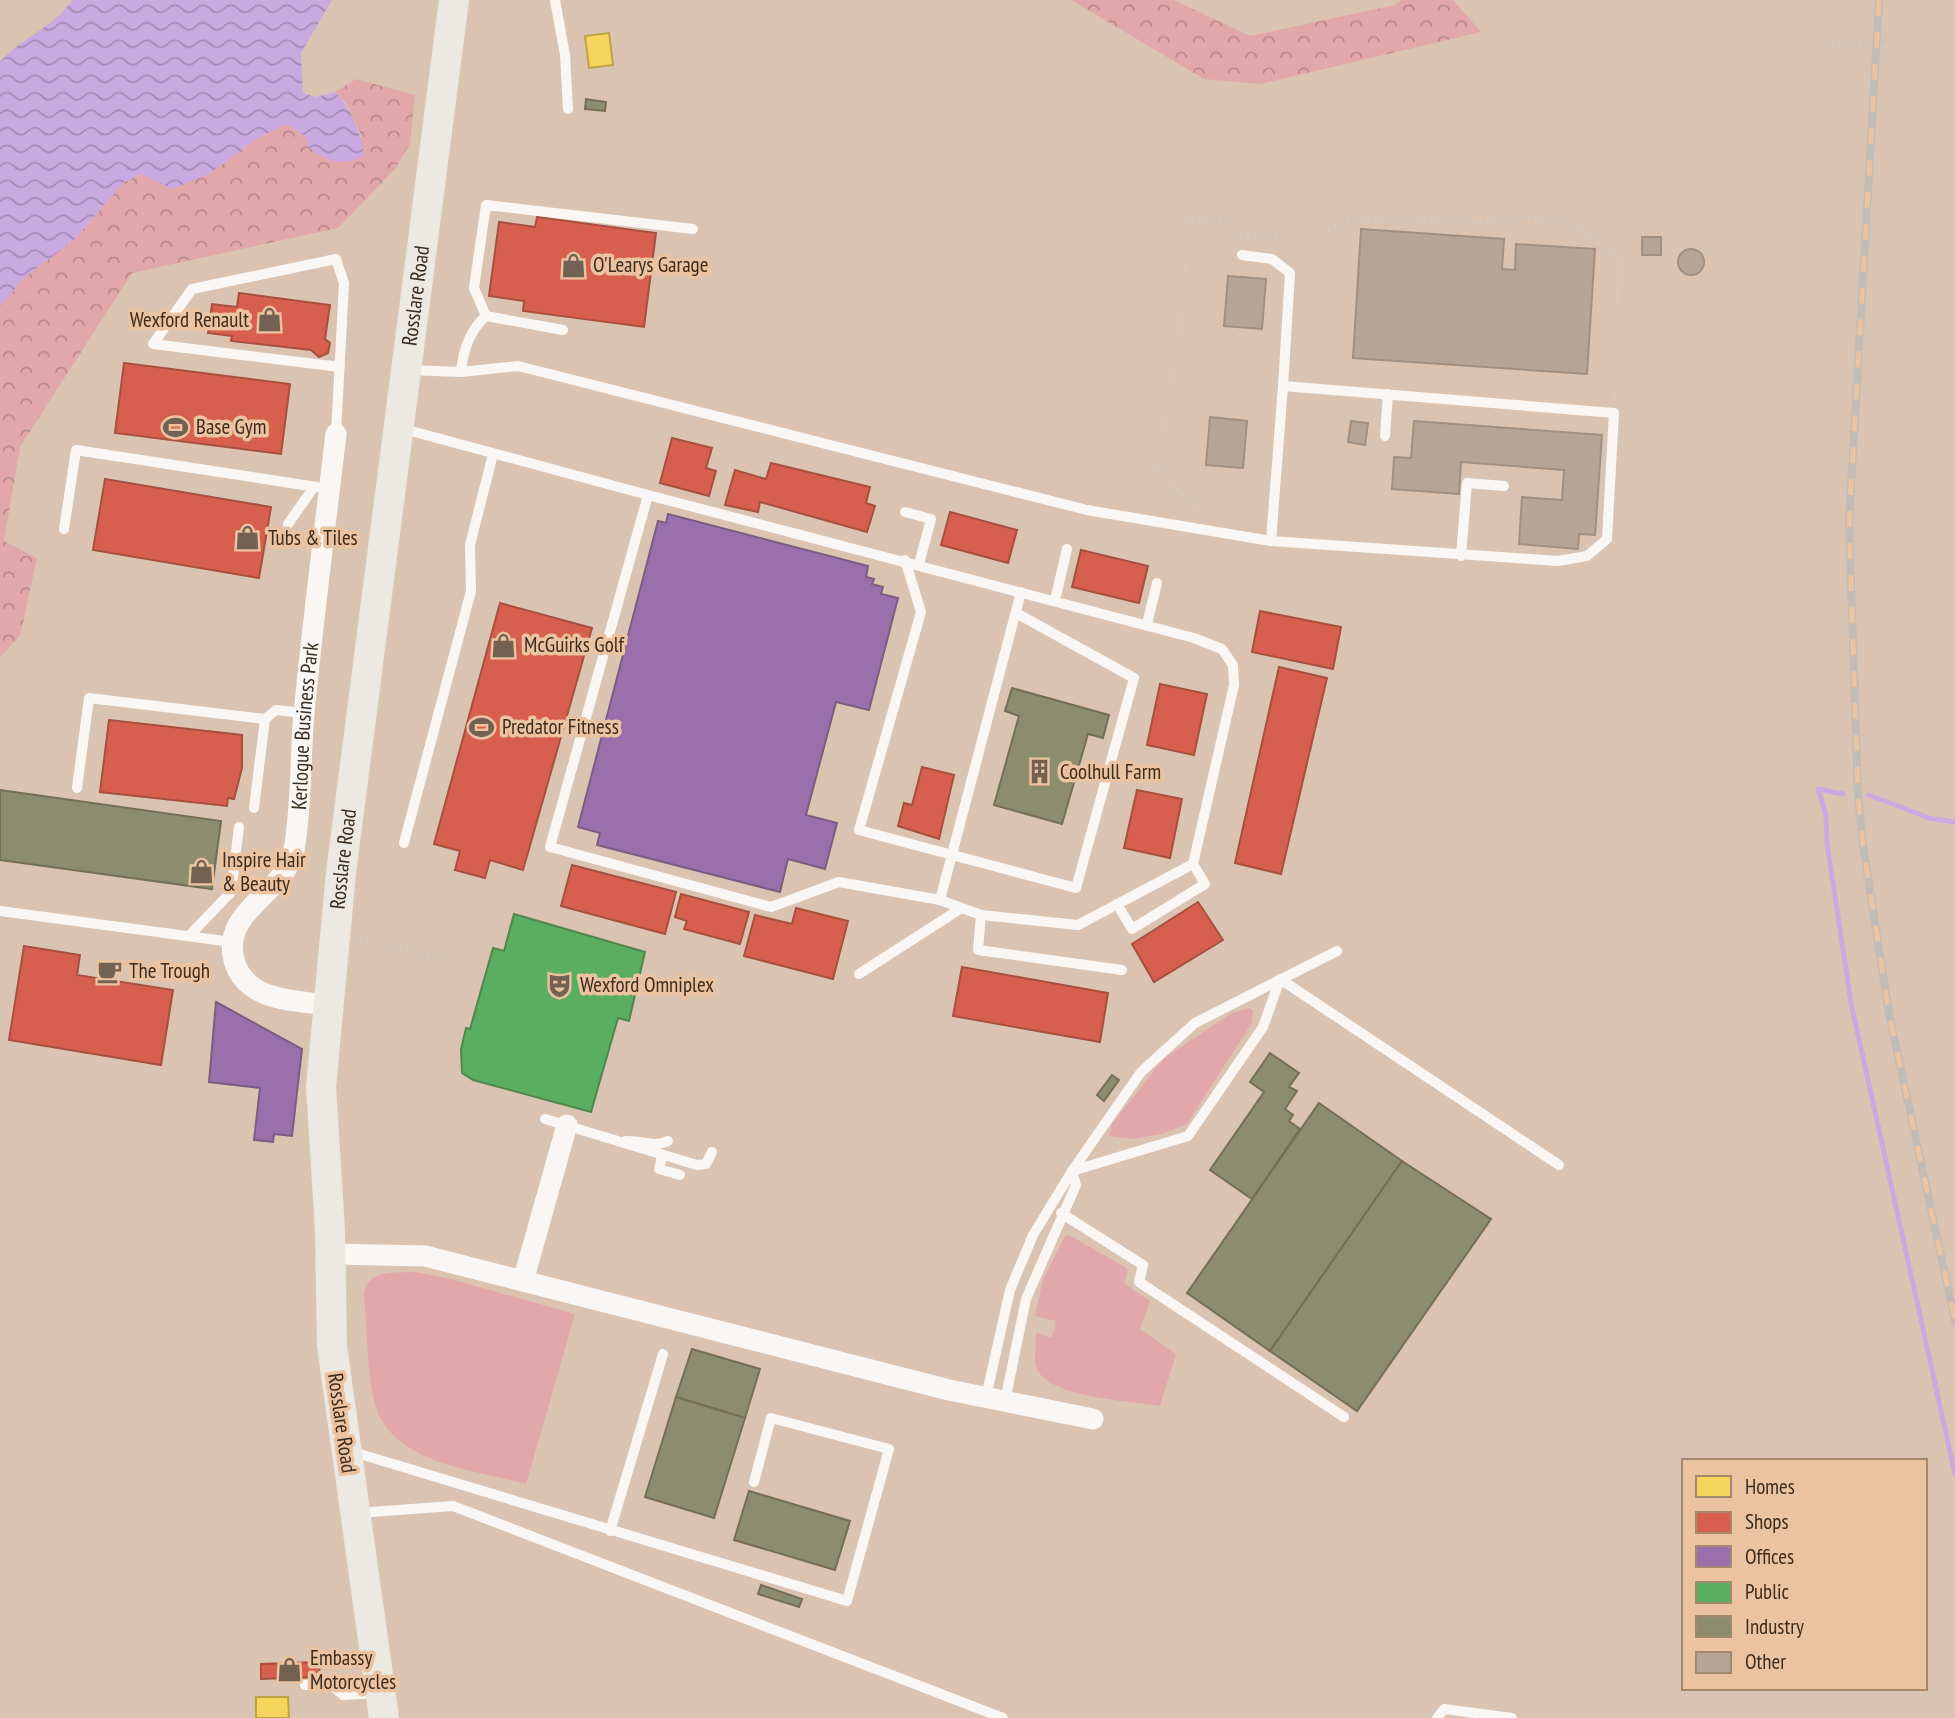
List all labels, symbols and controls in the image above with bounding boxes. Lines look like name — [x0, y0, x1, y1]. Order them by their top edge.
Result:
street label: Rosslare Road — [395, 244, 435, 347]
shop icon: O'Learys Garage — [559, 251, 587, 279]
place label: O'Learys Garage — [593, 251, 708, 278]
place label: Wexford Renault — [130, 306, 249, 333]
shop icon: Wexford Renault — [255, 306, 283, 334]
sports icon: Base Gym — [162, 413, 190, 441]
place label: Base Gym — [196, 413, 266, 440]
shop icon: Tubs & Tiles — [234, 524, 262, 552]
place label: Tubs & Tiles — [268, 524, 358, 551]
shop icon: McGuirks Golf — [490, 631, 518, 659]
place label: McGuirks Golf — [524, 631, 625, 658]
street label: Kerlogue Business Park — [285, 641, 324, 811]
sports icon: Predator Fitness — [468, 713, 496, 741]
place label: Predator Fitness — [502, 713, 619, 740]
building icon: Coolhull Farm — [1026, 758, 1054, 786]
place label: Coolhull Farm — [1060, 758, 1161, 785]
street label: Rosslare Road — [324, 807, 362, 910]
place label: Inspire Hair & Beauty — [222, 846, 306, 897]
shop icon: Inspire Hair & Beauty — [188, 858, 216, 886]
cafe icon: The Trough — [95, 957, 123, 985]
place label: The Trough — [129, 957, 210, 984]
theatre icon: Wexford Omniplex — [546, 971, 574, 999]
place label: Wexford Omniplex — [580, 971, 714, 998]
street label: Rosslare Road — [322, 1371, 363, 1475]
legend — [1682, 1459, 1927, 1690]
text: Homes — [1745, 1473, 1795, 1500]
text: Shops — [1745, 1508, 1789, 1535]
text: Offices — [1745, 1543, 1794, 1570]
text: Public — [1745, 1578, 1790, 1605]
text: Industry — [1745, 1613, 1804, 1640]
place label: Embassy Motorcycles — [310, 1644, 396, 1695]
text: Other — [1745, 1648, 1786, 1675]
shop icon: Embassy Motorcycles — [276, 1656, 304, 1684]

